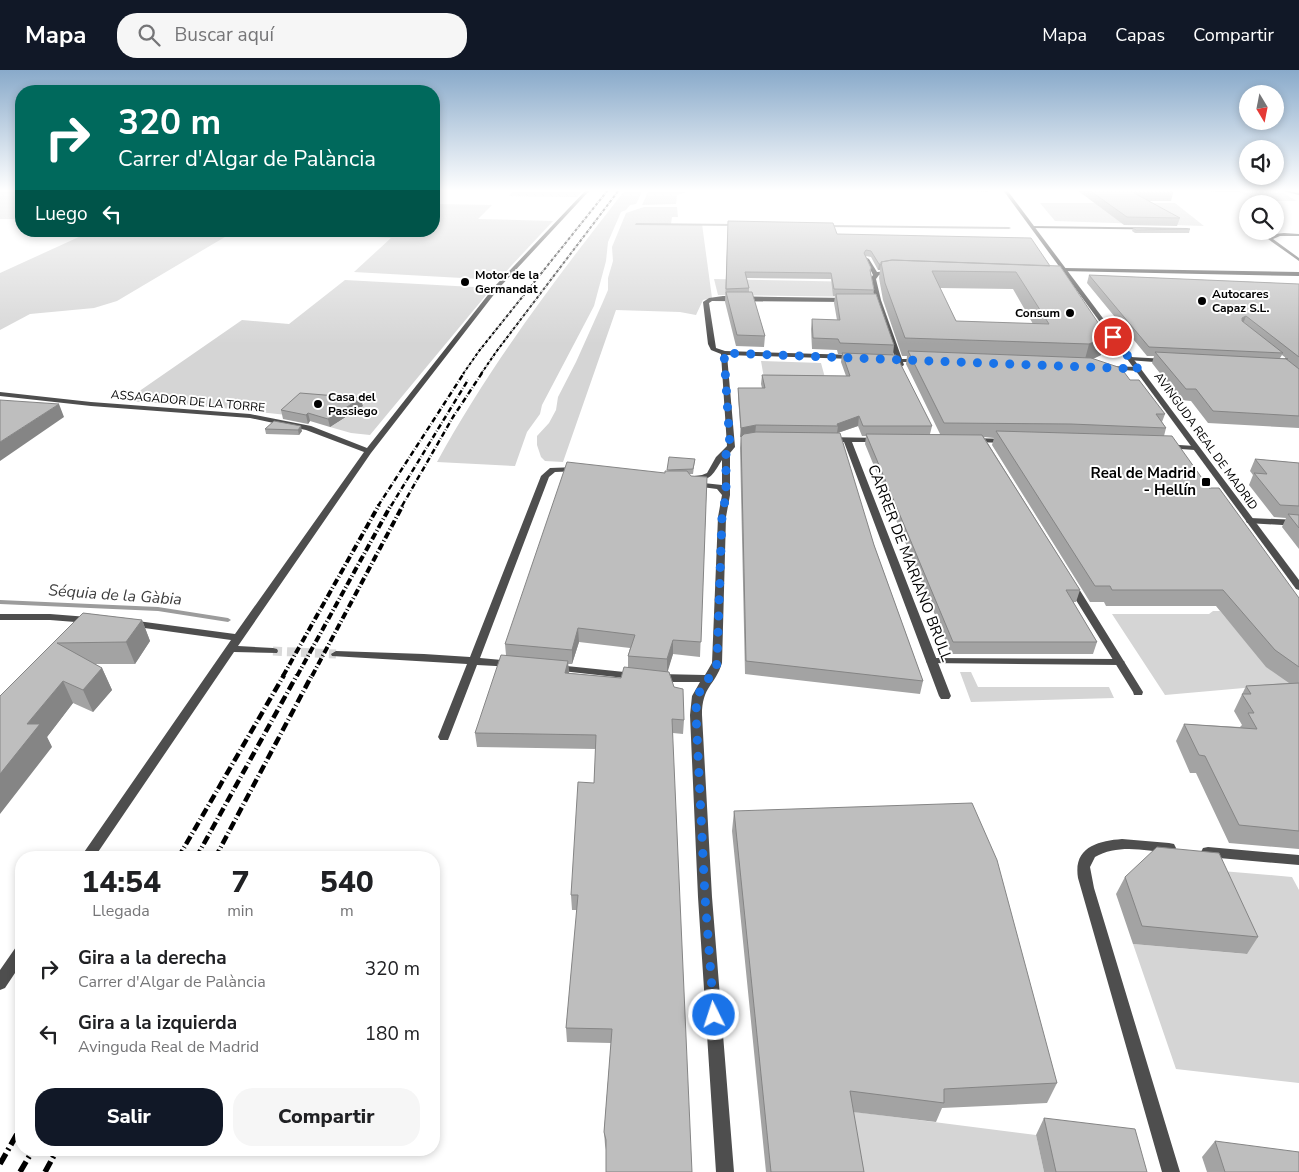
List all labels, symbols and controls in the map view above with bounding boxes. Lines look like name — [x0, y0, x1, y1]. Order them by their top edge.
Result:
search box — [117, 13, 467, 58]
text: Mapa — [25, 19, 87, 51]
icon: search — [135, 21, 163, 49]
text: Buscar aquí — [175, 22, 274, 48]
text: Mapa — [1042, 23, 1087, 47]
text: Capas — [1115, 23, 1165, 47]
text: Compartir — [1193, 23, 1274, 47]
north arrow — [1239, 85, 1284, 130]
map controls — [1239, 85, 1284, 240]
text: 320 m — [118, 99, 221, 146]
icon: right — [35, 105, 100, 170]
button: sound — [1239, 140, 1284, 185]
text: Carrer d'Algar de Palància — [118, 144, 376, 174]
button: search — [1239, 195, 1284, 240]
icon: left — [98, 200, 126, 228]
text: Luego — [35, 201, 88, 227]
place label: Motor de la Germandat — [475, 267, 539, 297]
marker: Motor de la Germandat — [459, 276, 471, 288]
place label: Autocares Capaz S.L. — [1212, 286, 1270, 316]
marker: Autocares Capaz S.L. — [1196, 295, 1208, 307]
place label: Consum — [1015, 305, 1060, 321]
marker: Consum — [1064, 307, 1076, 319]
pin — [1092, 316, 1134, 358]
icon: arrive — [1099, 323, 1127, 351]
street label: AVINGUDA REAL DE MADRID — [1151, 369, 1261, 513]
street label: ASSAGADOR DE LA TORRE — [110, 386, 266, 416]
place label: Casa del Passiego — [328, 389, 378, 419]
marker: Casa del Passiego — [312, 398, 324, 410]
street label: CARRER DE MARIANO BRULL — [863, 462, 957, 664]
place label: Real de Madrid - Hellín — [1091, 463, 1196, 500]
marker: Real de Madrid - Hellín — [1200, 476, 1212, 488]
water label: Séquia de la Gàbia — [47, 579, 183, 611]
text: 14:54 — [81, 862, 161, 903]
text: 7 — [231, 862, 249, 903]
text: 540 — [320, 862, 374, 903]
text: Llegada — [92, 900, 150, 922]
text: min — [227, 900, 254, 922]
text: m — [340, 900, 354, 922]
text: Gira a la derecha — [78, 945, 227, 971]
icon: right — [35, 955, 63, 983]
text: 320 m — [365, 956, 420, 982]
text: Carrer d'Algar de Palància — [78, 971, 266, 993]
position arrow — [687, 988, 739, 1040]
text: Gira a la izquierda — [78, 1010, 237, 1036]
icon: left — [35, 1020, 63, 1048]
text: 180 m — [365, 1021, 420, 1047]
text: Avinguda Real de Madrid — [78, 1036, 259, 1058]
button: Salir — [35, 1088, 223, 1146]
button: Compartir — [233, 1088, 420, 1146]

